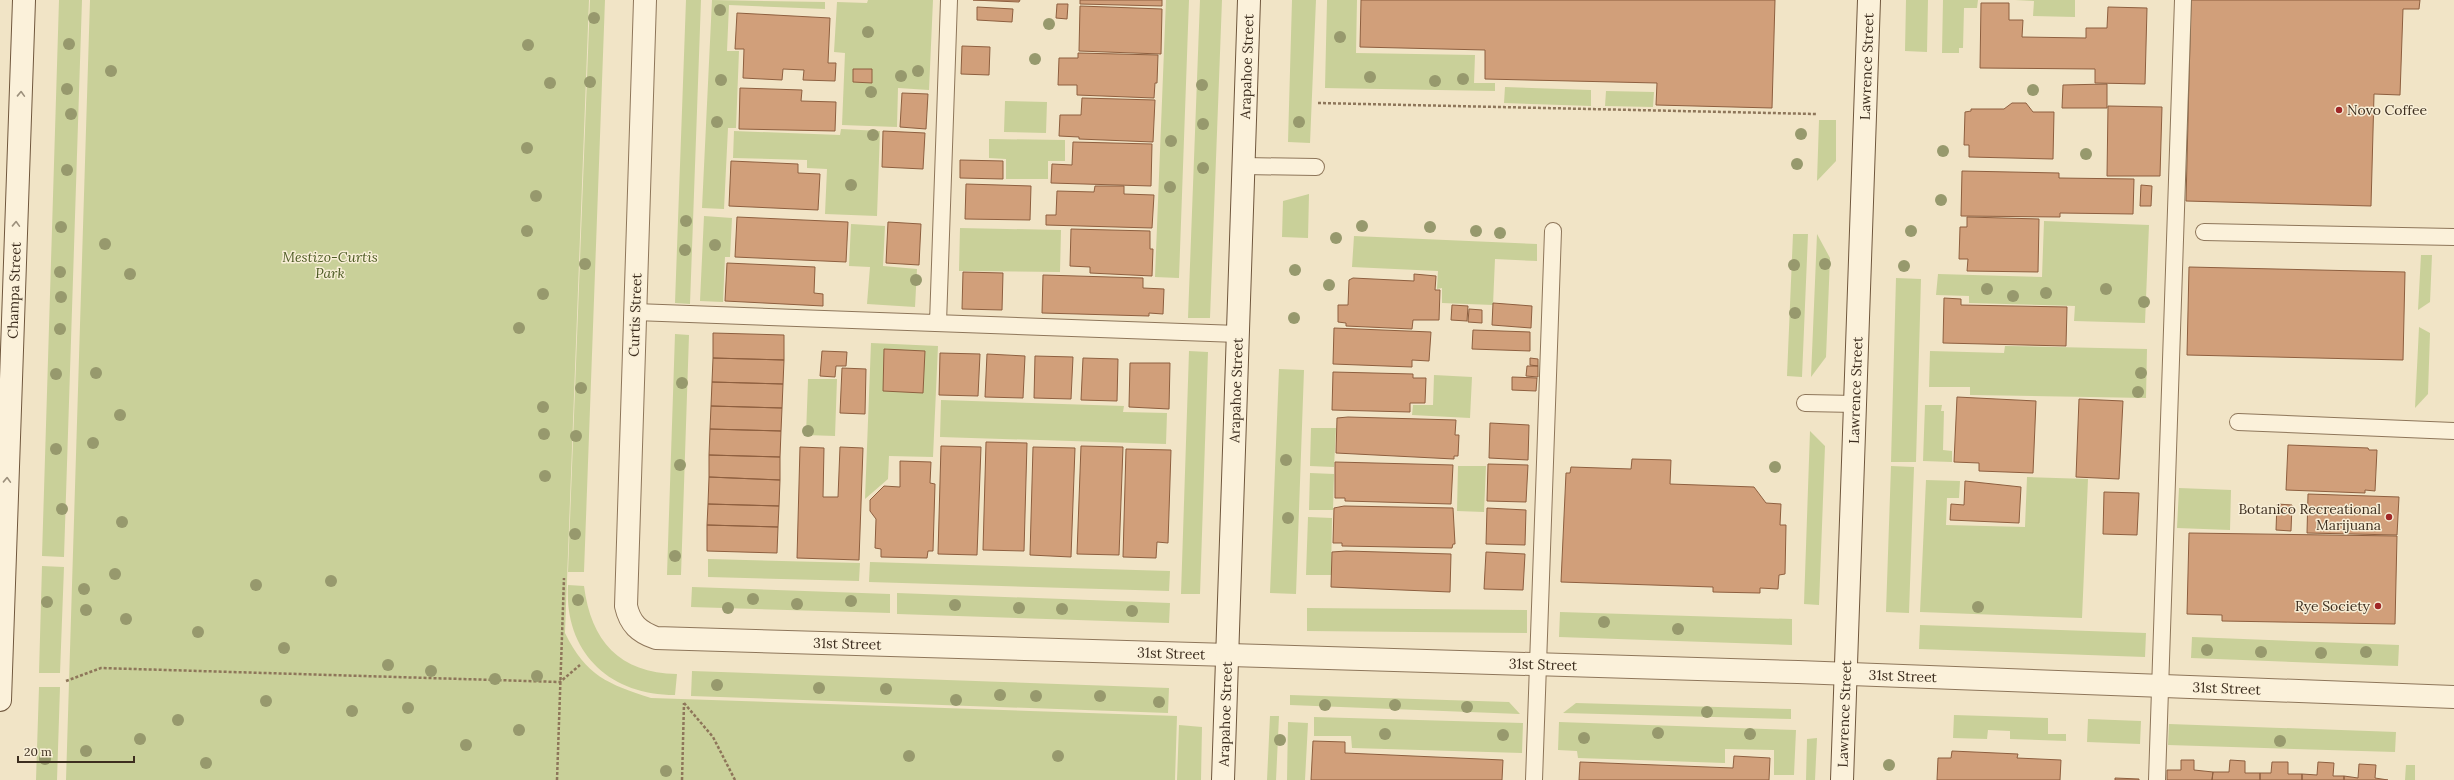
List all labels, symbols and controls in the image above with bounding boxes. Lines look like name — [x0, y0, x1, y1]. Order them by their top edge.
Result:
street label: Lawrence Street — [1856, 12, 1878, 120]
street label: Arapahoe Street — [1236, 13, 1258, 120]
one-way arrow — [17, 91, 25, 97]
place label: Novo Coffee — [2347, 101, 2427, 119]
marker: Novo Coffee — [2334, 105, 2344, 115]
one-way arrow — [12, 221, 21, 227]
street label: Champa Street — [3, 241, 25, 339]
park label: Mestizo-Curtis Park — [282, 248, 378, 282]
street label: Curtis Street — [625, 272, 645, 357]
street label: Lawrence Street — [1845, 336, 1866, 444]
street label: Arapahoe Street — [1225, 337, 1247, 444]
one-way arrow — [3, 477, 12, 483]
place label: Botanico Recreational Marijuana — [2238, 500, 2381, 534]
marker: Botanico Recreational Marijuana — [2384, 512, 2394, 522]
place label: Rye Society — [2295, 597, 2371, 615]
marker: Rye Society — [2373, 601, 2383, 611]
street label: 31st Street — [813, 634, 882, 654]
street label: 31st Street — [1137, 643, 1206, 663]
street label: 31st Street — [1509, 654, 1578, 674]
street label: Lawrence Street — [1833, 660, 1855, 768]
street label: Arapahoe Street — [1214, 661, 1236, 768]
street label: 31st Street — [1868, 666, 1938, 686]
street label: 31st Street — [2192, 678, 2262, 699]
scale bar — [18, 738, 134, 764]
text: 20 m — [24, 744, 52, 759]

